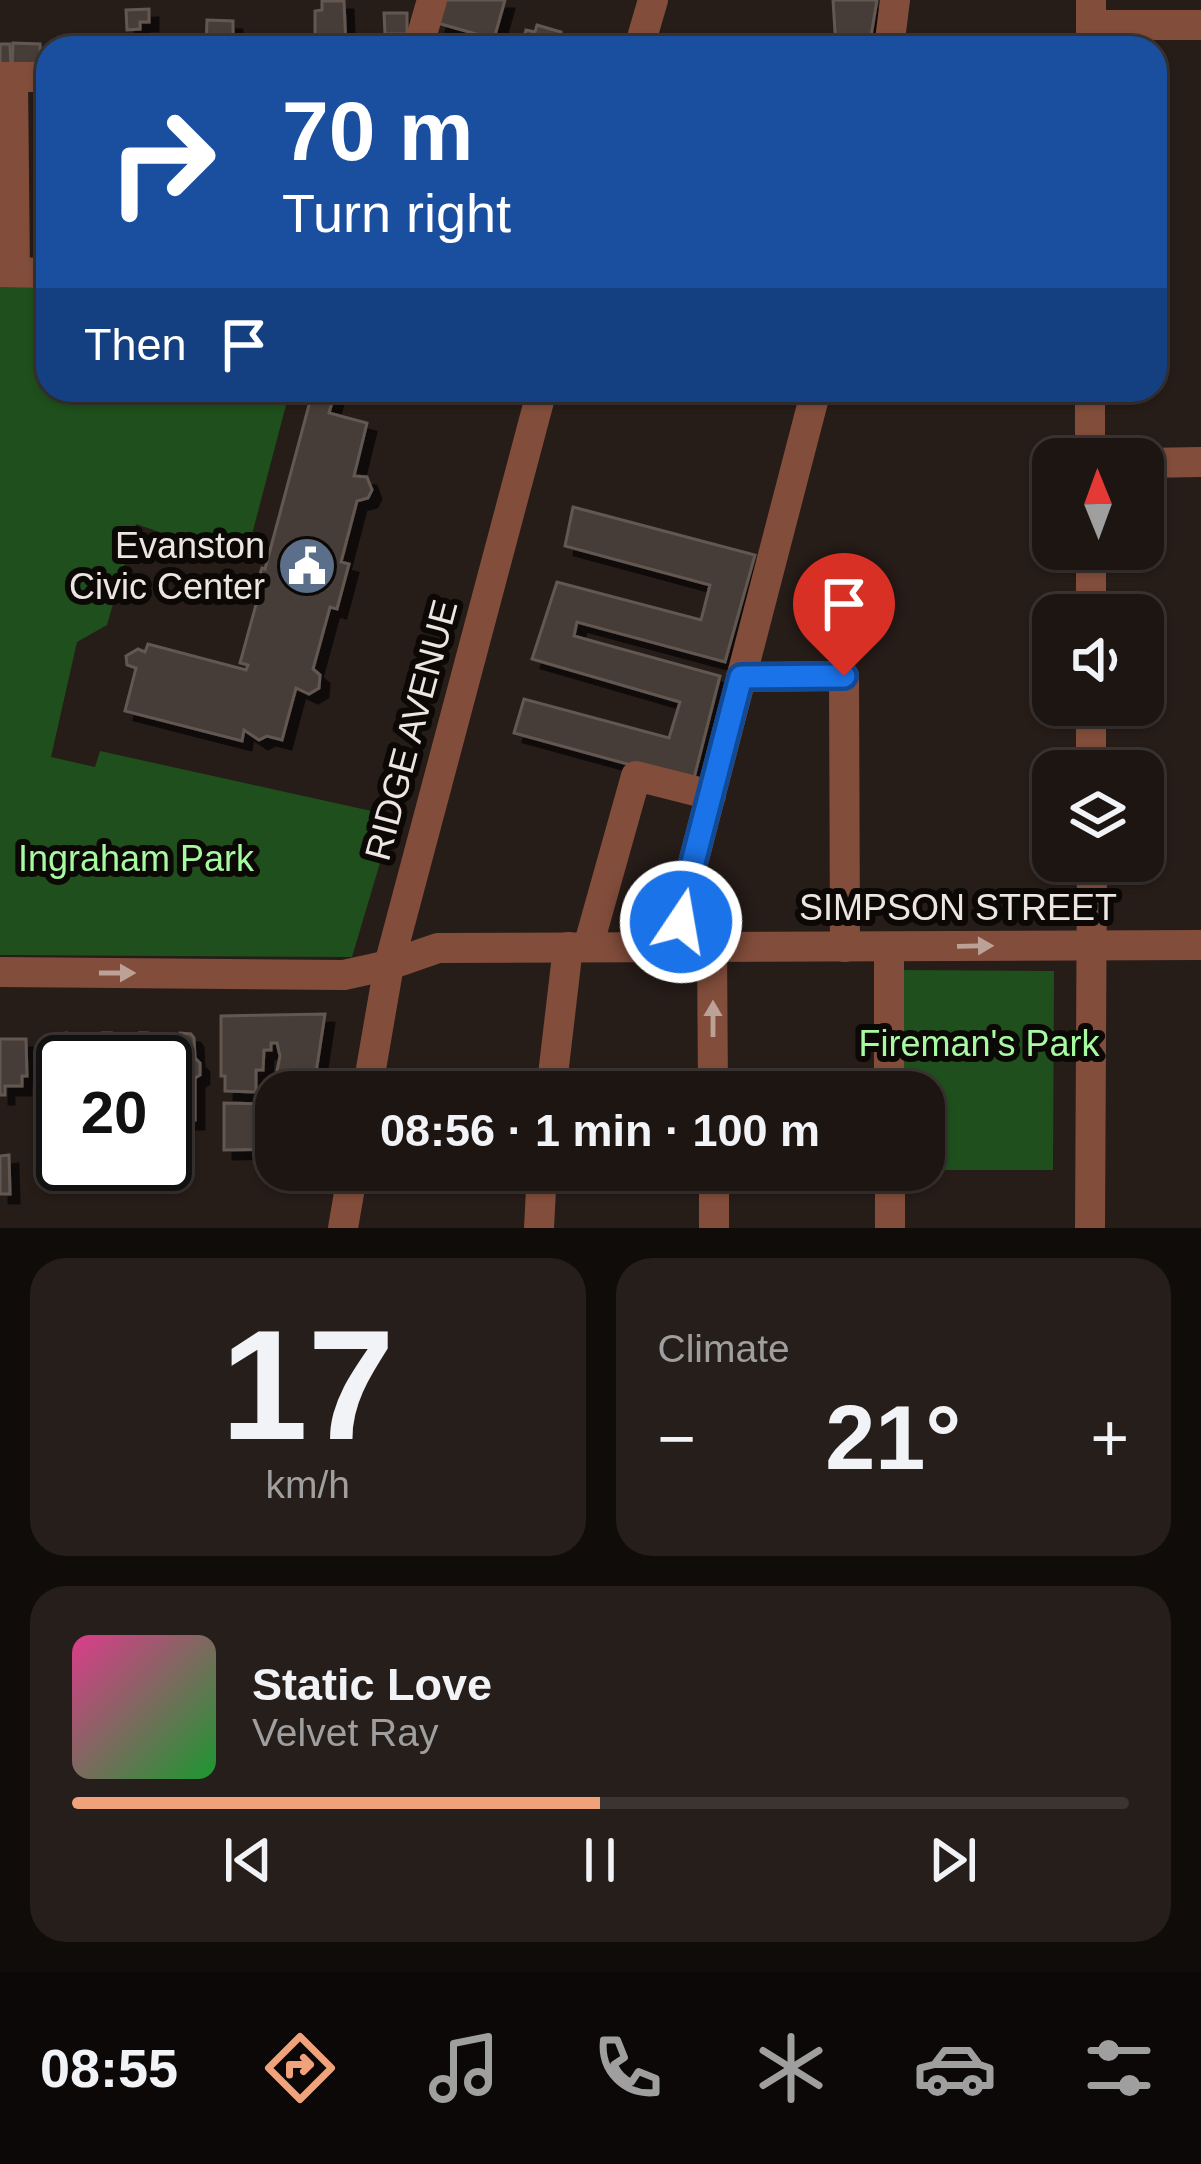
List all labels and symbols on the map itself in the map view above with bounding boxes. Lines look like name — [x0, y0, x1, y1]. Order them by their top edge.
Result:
north arrow — [1032, 438, 1164, 570]
place label: Evanston Civic Center — [69, 525, 265, 607]
public building icon: Evanston Civic Center — [276, 535, 338, 597]
pin — [793, 553, 895, 676]
street label: RIDGE AVENUE — [357, 596, 465, 864]
park label: Ingraham Park — [18, 838, 255, 879]
position arrow — [618, 859, 744, 985]
street label: SIMPSON STREET — [799, 887, 1117, 928]
one-way arrow — [957, 937, 995, 956]
one-way arrow — [99, 963, 137, 983]
one-way arrow — [703, 999, 723, 1037]
park label: Fireman's Park — [859, 1023, 1100, 1064]
speed limit sign: 20 — [36, 1035, 192, 1191]

